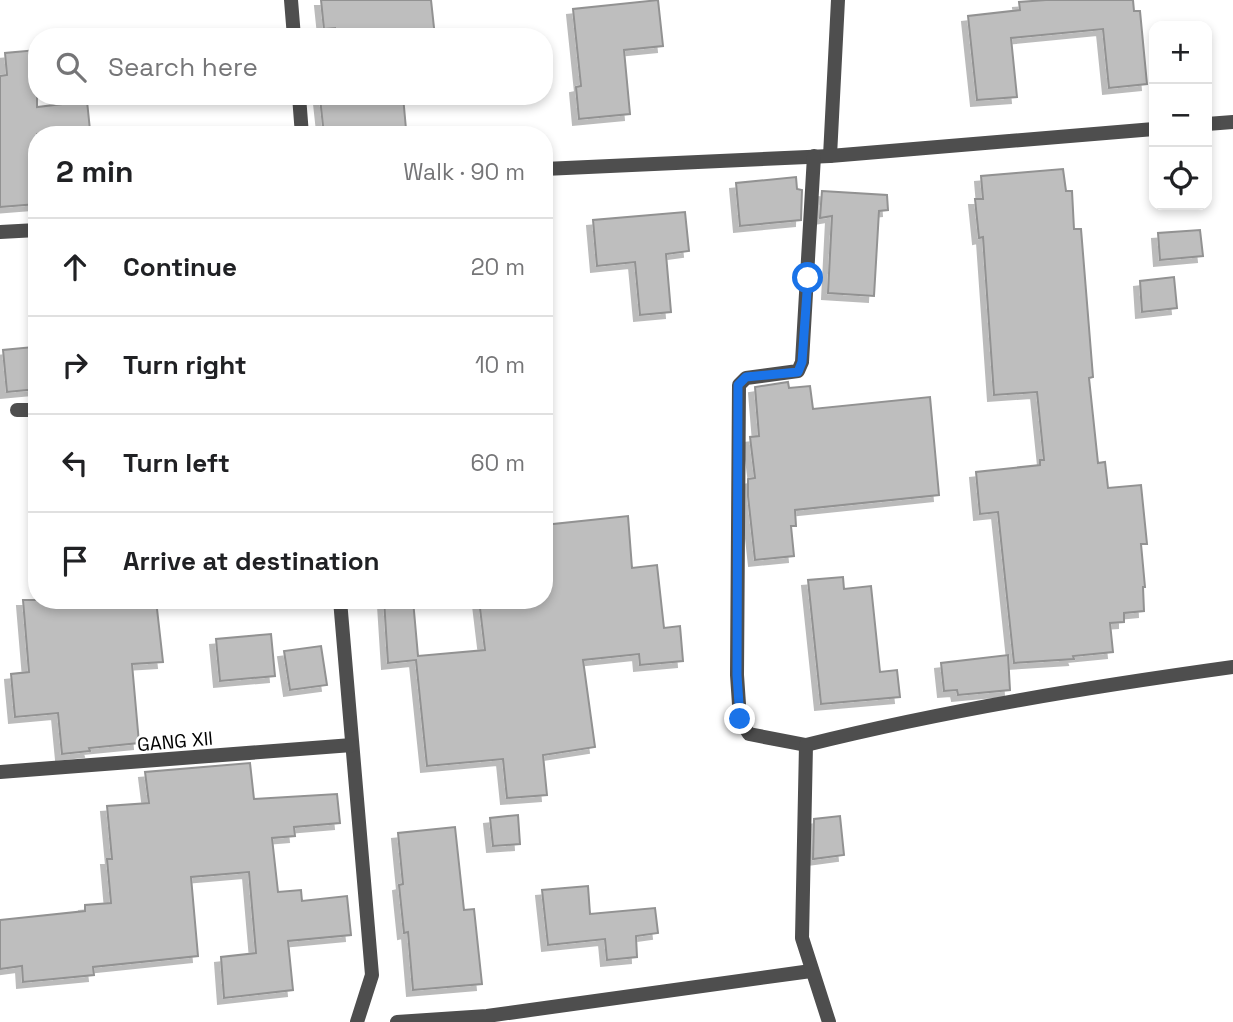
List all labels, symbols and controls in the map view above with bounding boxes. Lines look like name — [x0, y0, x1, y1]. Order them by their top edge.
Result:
map controls — [1149, 21, 1212, 210]
button: + — [1149, 21, 1212, 84]
search box — [28, 28, 553, 105]
icon: search — [52, 48, 90, 86]
text: Search here — [108, 50, 258, 84]
button: − — [1149, 84, 1212, 147]
button: locate — [1149, 147, 1212, 210]
text: 2 min — [56, 152, 134, 191]
text: Walk · 90 m — [403, 157, 525, 187]
icon: ahead — [56, 248, 94, 286]
text: Continue — [123, 250, 237, 284]
text: 20 m — [471, 252, 525, 282]
route start — [792, 262, 823, 293]
icon: right — [56, 346, 94, 384]
text: Turn right — [123, 348, 247, 382]
text: 10 m — [475, 350, 525, 380]
icon: left — [56, 444, 94, 482]
text: Turn left — [123, 446, 230, 480]
text: 60 m — [470, 448, 525, 478]
icon: arrive — [56, 542, 94, 580]
text: Arrive at destination — [123, 544, 380, 578]
route end — [724, 703, 755, 734]
street label: GANG XII — [136, 726, 214, 757]

